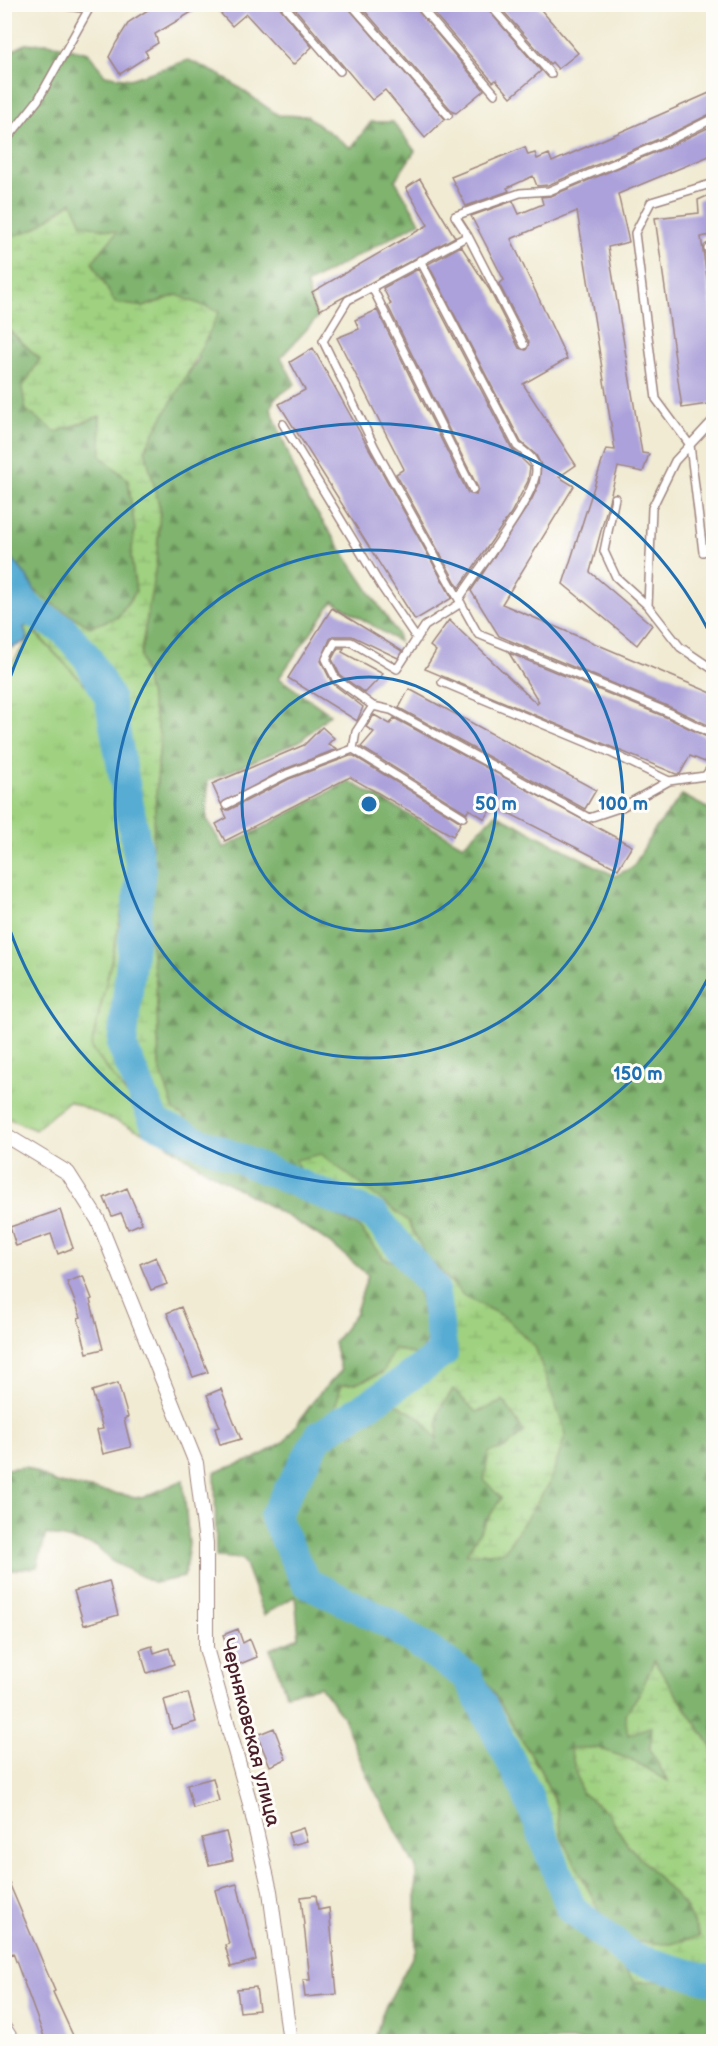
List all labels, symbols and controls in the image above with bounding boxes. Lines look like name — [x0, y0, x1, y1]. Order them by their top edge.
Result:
centre of rings — [359, 794, 379, 814]
text: 50 m — [475, 794, 517, 815]
text: 100 m — [598, 794, 648, 815]
text: 150 m — [613, 1064, 663, 1085]
street label: Черняковская улица — [215, 1636, 285, 1829]

